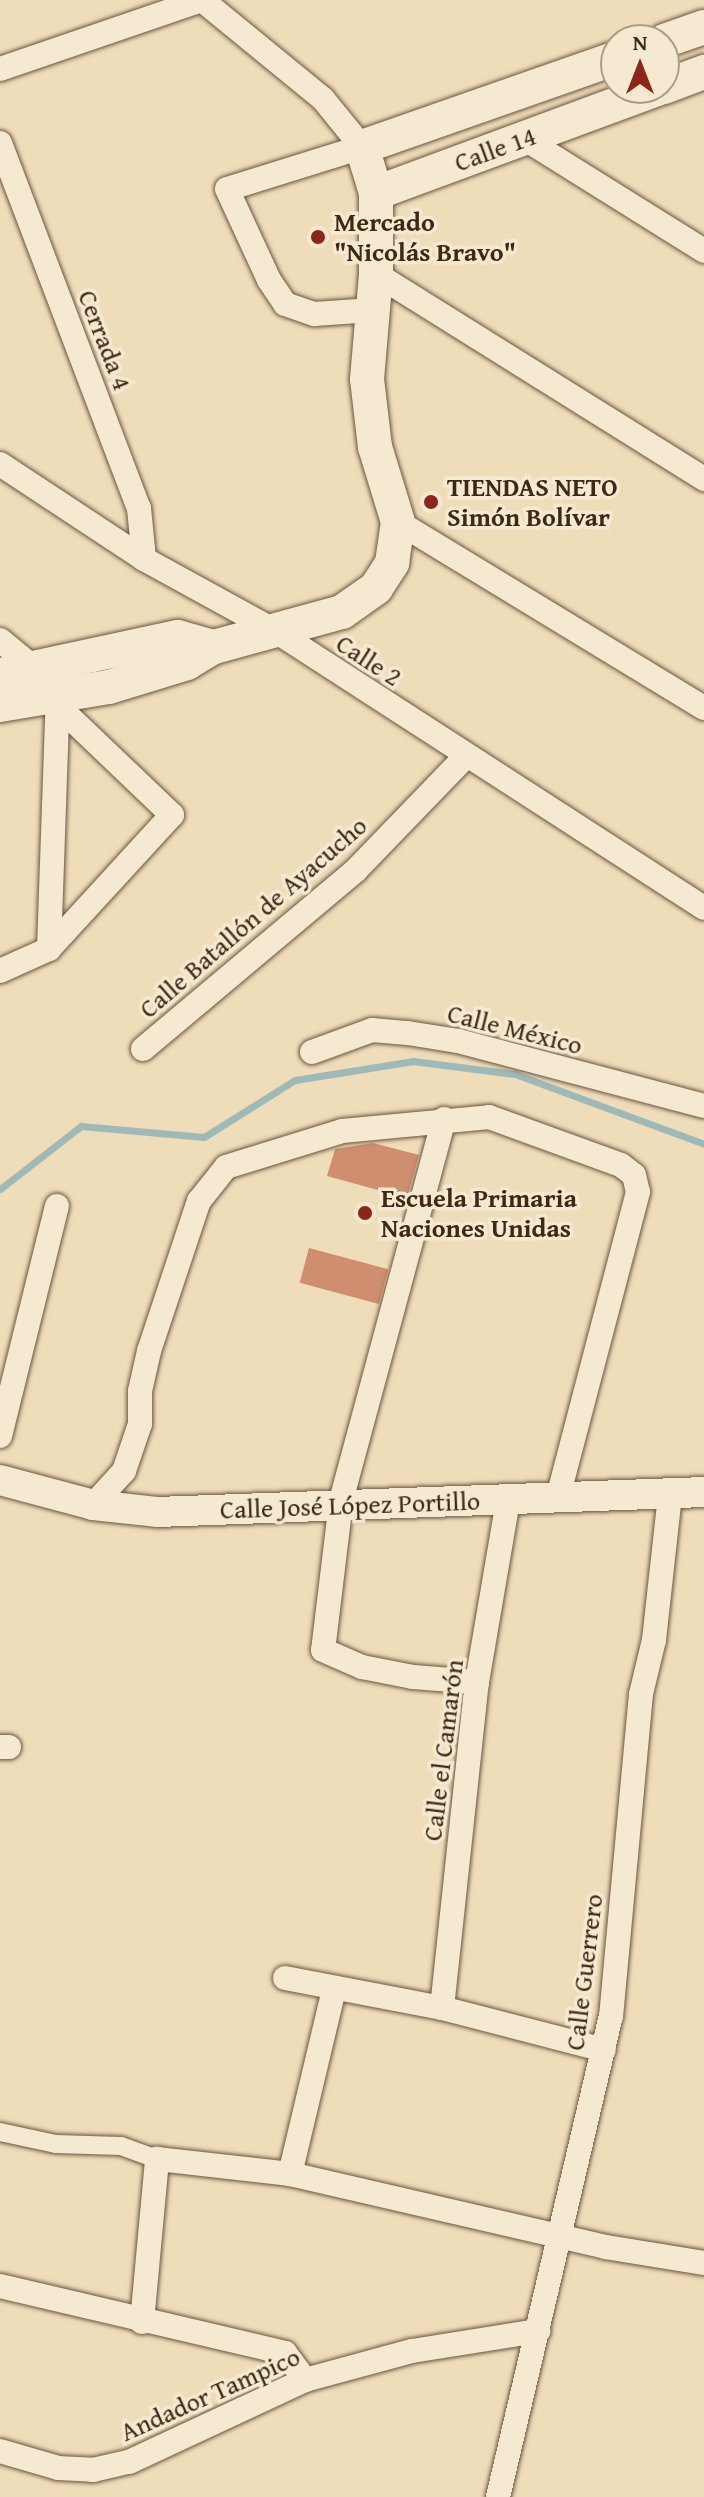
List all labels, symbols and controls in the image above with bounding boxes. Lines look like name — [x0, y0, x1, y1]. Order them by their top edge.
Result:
north arrow — [600, 24, 680, 104]
text: N — [633, 26, 647, 58]
street label: Calle 14 — [450, 120, 540, 178]
place label: Mercado "Nicolás Bravo" — [334, 206, 516, 268]
marker: Mercado "Nicolás Bravo" — [309, 228, 327, 246]
street label: Cerrada 4 — [72, 286, 138, 394]
place label: TIENDAS NETO Simón Bolívar — [447, 471, 618, 532]
marker: TIENDAS NETO Simón Bolívar — [422, 493, 440, 511]
street label: Calle 2 — [331, 627, 407, 693]
street label: Calle Batallón de Ayacucho — [133, 810, 373, 1024]
street label: Calle México — [444, 997, 586, 1061]
place label: Escuela Primaria Naciones Unidas — [381, 1182, 577, 1244]
marker: Escuela Primaria Naciones Unidas — [356, 1204, 374, 1222]
street label: Calle José López Portillo — [219, 1485, 481, 1525]
street label: Calle el Camarón — [416, 1657, 470, 1843]
street label: Calle Guerrero — [559, 1892, 609, 2052]
street label: Andador Tampico — [115, 2340, 305, 2448]

